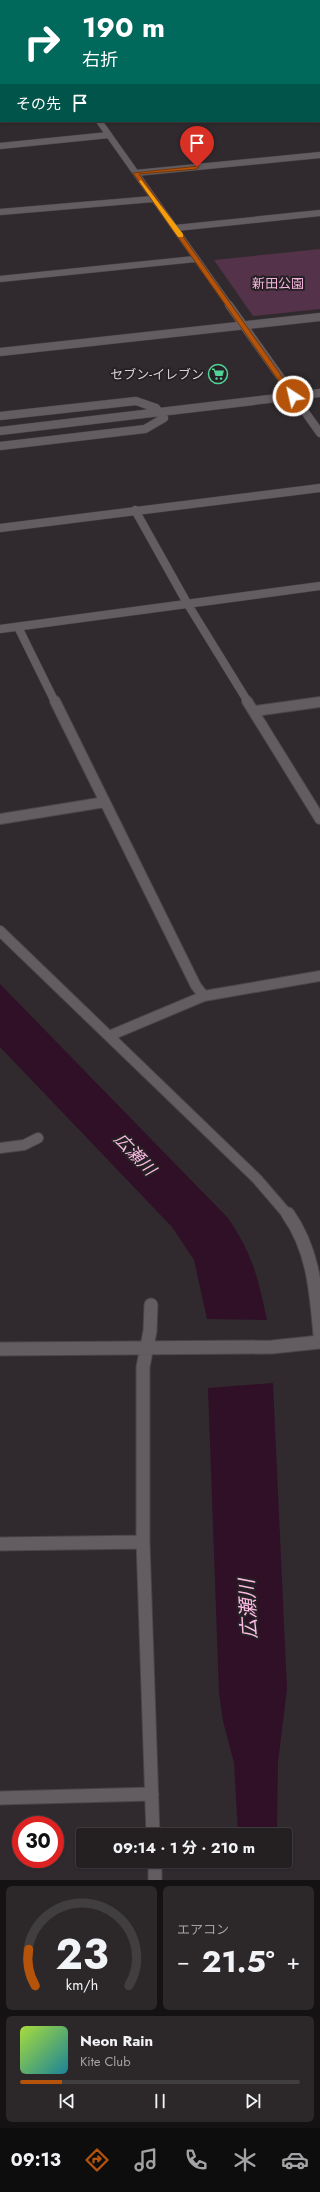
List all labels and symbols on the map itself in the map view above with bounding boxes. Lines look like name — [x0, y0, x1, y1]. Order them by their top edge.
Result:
pin — [180, 126, 214, 167]
park label: 新田公園 — [252, 274, 304, 293]
supermarket icon: セブン-イレブン — [207, 363, 229, 385]
place label: セブン-イレブン — [110, 365, 204, 384]
position arrow — [272, 375, 314, 417]
water label: 広瀬川 — [109, 1127, 163, 1182]
water label: 広瀬川 — [232, 1576, 265, 1640]
speed limit sign: 30 — [12, 1816, 64, 1868]

